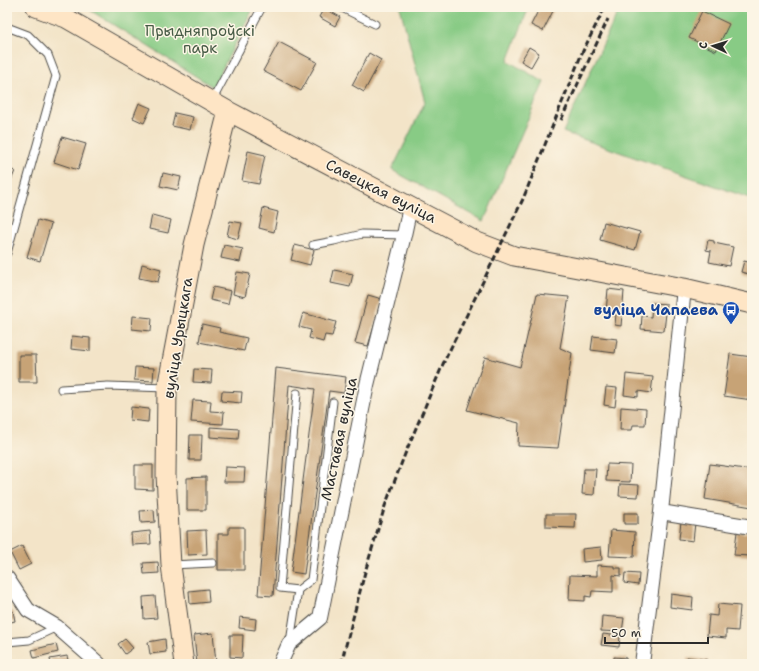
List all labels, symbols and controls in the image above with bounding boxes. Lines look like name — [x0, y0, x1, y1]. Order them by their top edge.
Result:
park label: Прыдняпроўскі парк — [145, 21, 255, 58]
north arrow — [693, 26, 733, 66]
text: С — [696, 41, 711, 49]
street label: Савецкая вуліца — [322, 154, 440, 228]
street label: вуліца Урыцкага — [159, 275, 198, 400]
place label: вуліца Чапаева — [594, 300, 719, 320]
bus stop icon: вуліца Чапаева — [721, 300, 741, 325]
street label: Маставая вуліца — [316, 375, 362, 503]
scale bar — [605, 619, 708, 645]
text: 50 m — [611, 625, 641, 641]

